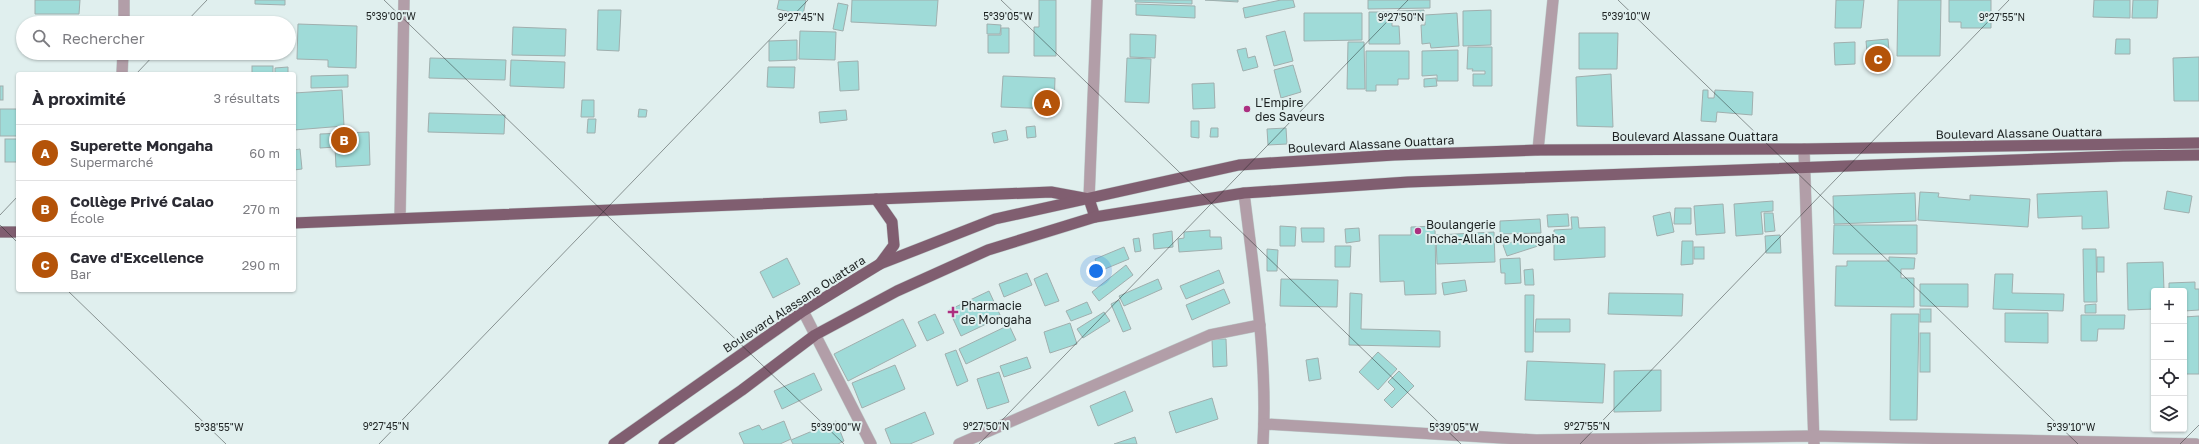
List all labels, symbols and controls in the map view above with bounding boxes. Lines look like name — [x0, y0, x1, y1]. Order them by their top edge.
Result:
text: 5°39'00"W — [366, 10, 416, 22]
text: 5°39'05"W — [983, 10, 1033, 22]
text: 5°39'10"W — [1602, 10, 1651, 22]
text: 9°27'45"N — [778, 11, 824, 23]
text: 9°27'50"N — [1378, 11, 1424, 23]
text: 9°27'55"N — [1979, 11, 2025, 23]
search box — [16, 16, 296, 60]
icon: search — [30, 27, 52, 49]
text: Rechercher — [62, 29, 145, 47]
pin: C — [1865, 44, 1891, 74]
text: À proximité — [32, 88, 126, 109]
pin: A — [1034, 88, 1060, 118]
text: 3 résultats — [214, 90, 280, 106]
place label: L'Empire des Saveurs — [1255, 95, 1325, 124]
marker: L'Empire des Saveurs — [1242, 104, 1252, 114]
street label: Boulevard Alassane Ouattara — [1936, 124, 2102, 142]
pin: B — [331, 125, 357, 155]
street label: Boulevard Alassane Ouattara — [1612, 129, 1778, 144]
street label: Boulevard Alassane Ouattara — [1287, 132, 1455, 156]
text: Superette Mongaha — [70, 136, 213, 154]
text: A — [40, 145, 50, 161]
text: 60 m — [249, 145, 280, 161]
text: Supermarché — [70, 154, 153, 170]
text: Collège Privé Calao — [70, 192, 214, 210]
text: B — [40, 201, 50, 217]
text: 270 m — [243, 201, 280, 217]
text: École — [70, 210, 104, 226]
place label: Boulangerie Incha-Allah de Mongaha — [1426, 217, 1566, 246]
marker: Boulangerie Incha-Allah de Mongaha — [1413, 226, 1423, 236]
text: Cave d'Excellence — [70, 248, 204, 266]
street label: Boulevard Alassane Ouattara — [720, 252, 868, 356]
text: C — [40, 257, 50, 273]
text: 290 m — [242, 257, 280, 273]
your location — [1086, 261, 1106, 281]
text: Bar — [70, 266, 91, 282]
map controls — [2151, 288, 2187, 432]
button: + — [2151, 288, 2187, 324]
place label: Pharmacie de Mongaha — [961, 298, 1032, 327]
marker: Pharmacie de Mongaha — [948, 307, 958, 317]
button: − — [2151, 324, 2187, 360]
button: locate — [2151, 360, 2187, 396]
button: layers — [2151, 396, 2187, 432]
text: 9°27'45"N — [363, 420, 409, 432]
text: 9°27'50"N — [963, 420, 1009, 432]
text: 9°27'55"N — [1564, 420, 1610, 432]
text: 5°38'55"W — [194, 421, 244, 433]
text: 5°39'00"W — [811, 421, 861, 433]
text: 5°39'05"W — [1429, 421, 1479, 433]
text: 5°39'10"W — [2047, 421, 2096, 433]

